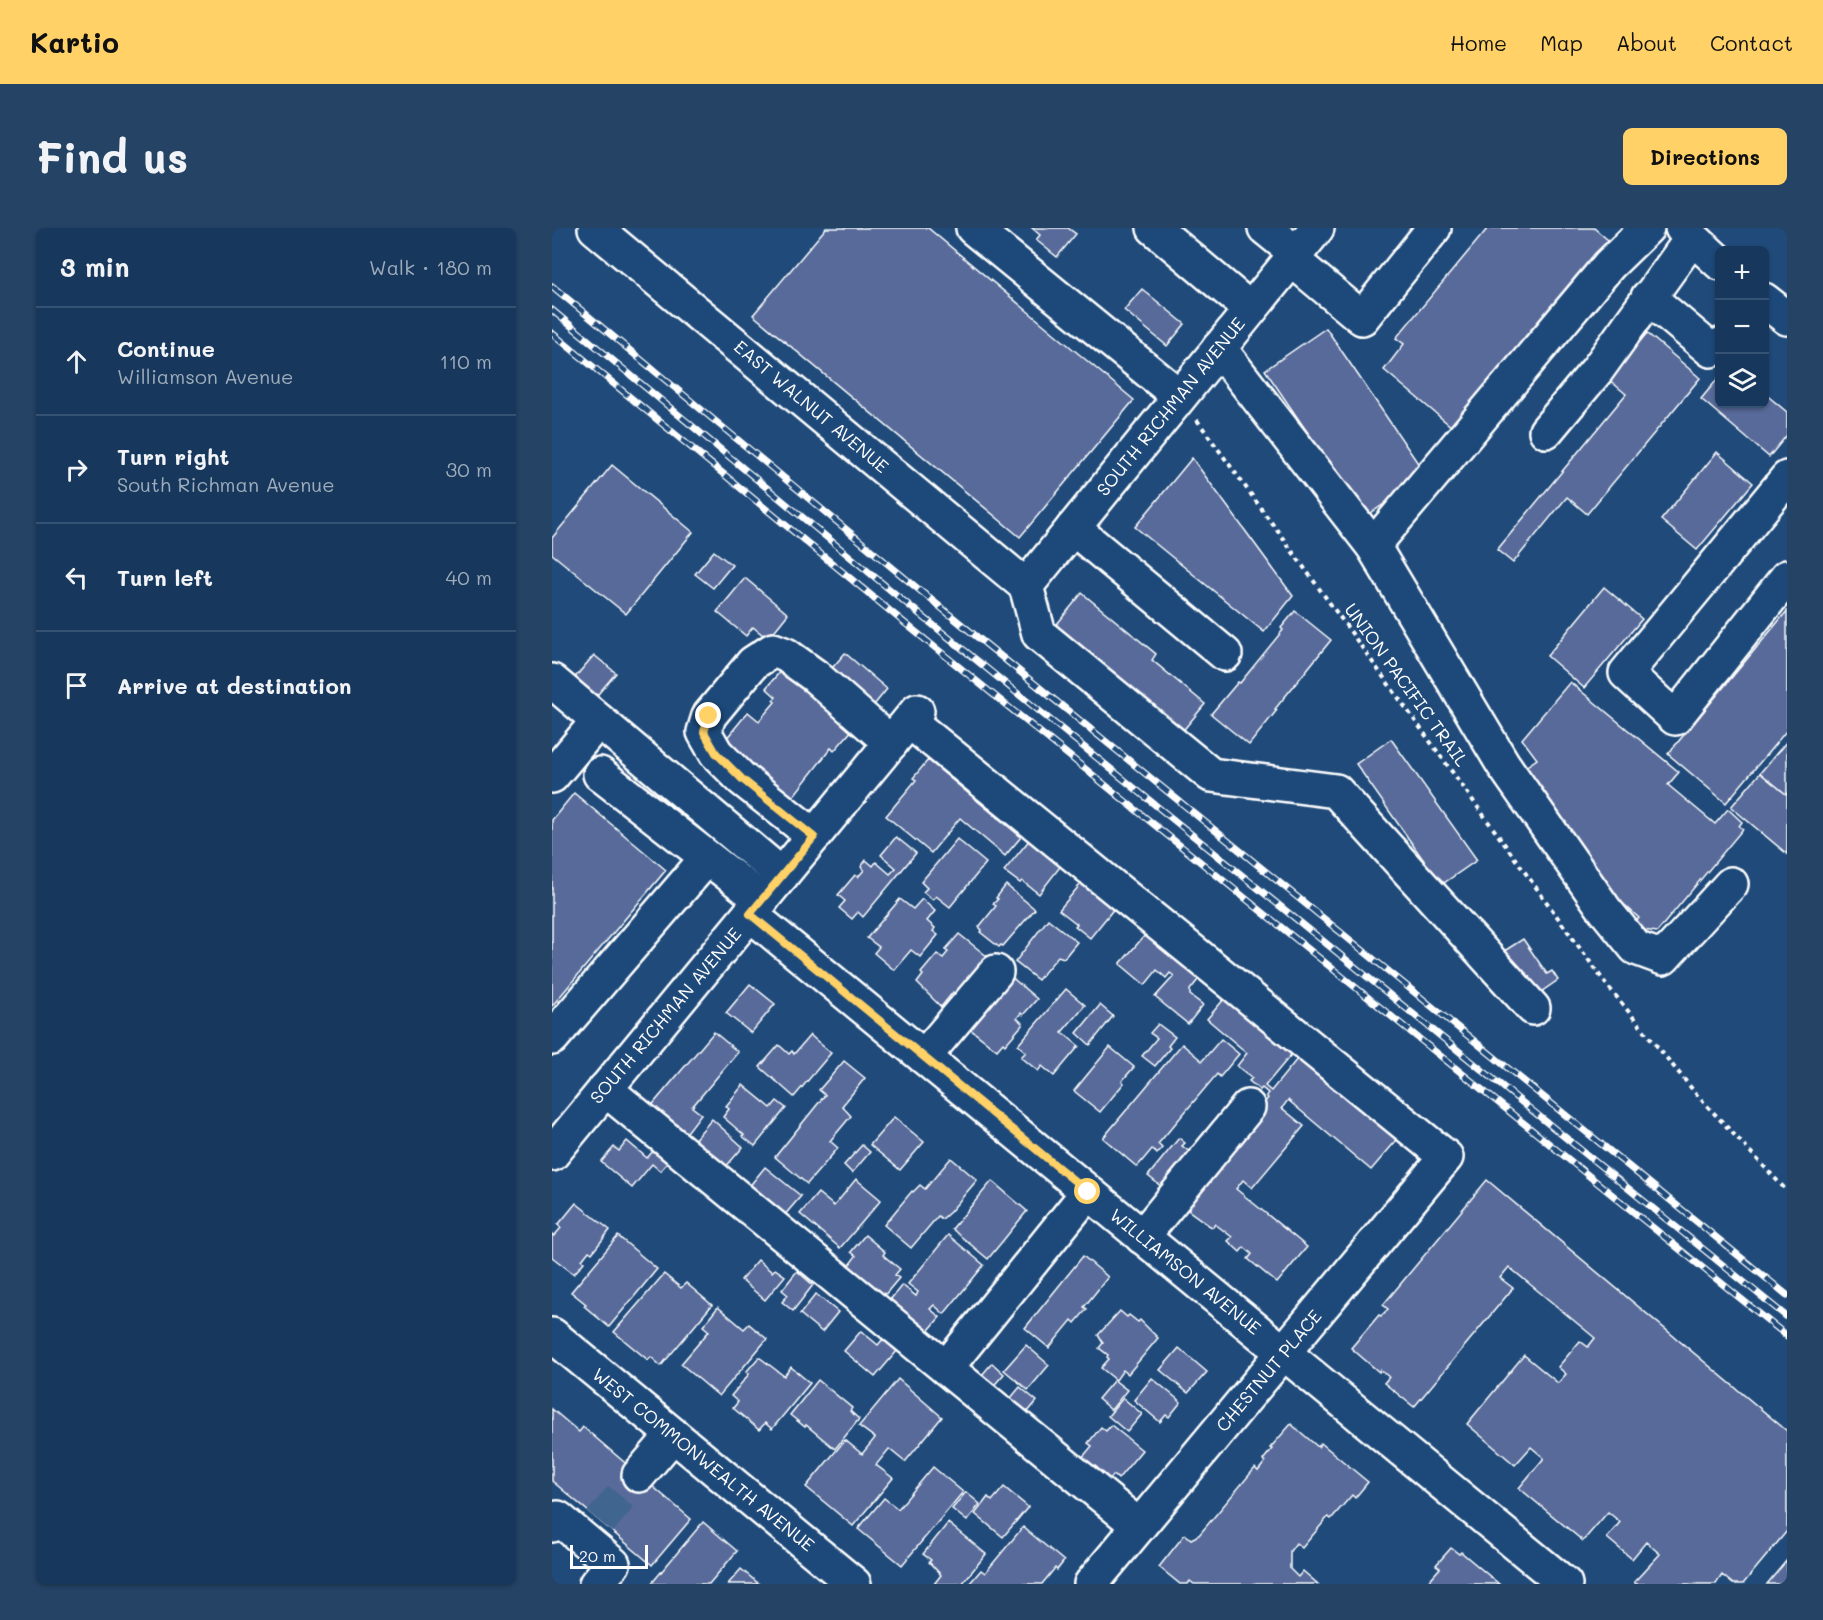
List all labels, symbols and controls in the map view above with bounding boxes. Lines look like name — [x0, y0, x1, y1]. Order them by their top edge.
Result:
text: Kartio — [30, 24, 119, 60]
text: Home — [1450, 29, 1507, 56]
text: Map — [1540, 29, 1583, 56]
text: About — [1616, 29, 1677, 56]
text: Contact — [1710, 29, 1793, 56]
button: Directions — [1623, 128, 1787, 185]
text: Find us — [36, 129, 188, 184]
map controls — [1715, 246, 1769, 408]
button: + — [1715, 246, 1769, 300]
text: 3 min — [60, 250, 129, 284]
text: Walk · 180 m — [369, 254, 492, 280]
button: − — [1715, 300, 1769, 354]
street label: SOUTH RICHMAN AVENUE — [1091, 312, 1250, 501]
text: Continue — [117, 334, 215, 363]
street label: EAST WALNUT AVENUE — [729, 334, 894, 478]
icon: ahead — [60, 345, 93, 378]
text: 110 m — [439, 348, 492, 374]
button: layers — [1715, 354, 1769, 408]
text: Williamson Avenue — [117, 363, 294, 389]
text: Turn right — [117, 442, 229, 471]
icon: right — [60, 453, 93, 486]
text: 30 m — [446, 456, 492, 482]
text: South Richman Avenue — [117, 471, 335, 497]
icon: left — [60, 561, 93, 594]
text: Turn left — [117, 563, 213, 592]
text: 40 m — [446, 564, 492, 590]
street label: UNION PACIFIC TRAIL — [1339, 598, 1474, 771]
icon: arrive — [60, 669, 93, 702]
text: Arrive at destination — [117, 671, 352, 700]
route end — [695, 702, 721, 728]
street label: SOUTH RICHMAN AVENUE — [584, 922, 746, 1109]
route start — [1074, 1178, 1100, 1204]
street label: WILLIAMSON AVENUE — [1105, 1203, 1266, 1340]
street label: CHESTNUT PLACE — [1210, 1304, 1326, 1436]
street label: WEST COMMONWEALTH AVENUE — [588, 1362, 820, 1556]
scale bar — [570, 1542, 648, 1570]
text: 20 m — [579, 1545, 616, 1566]

